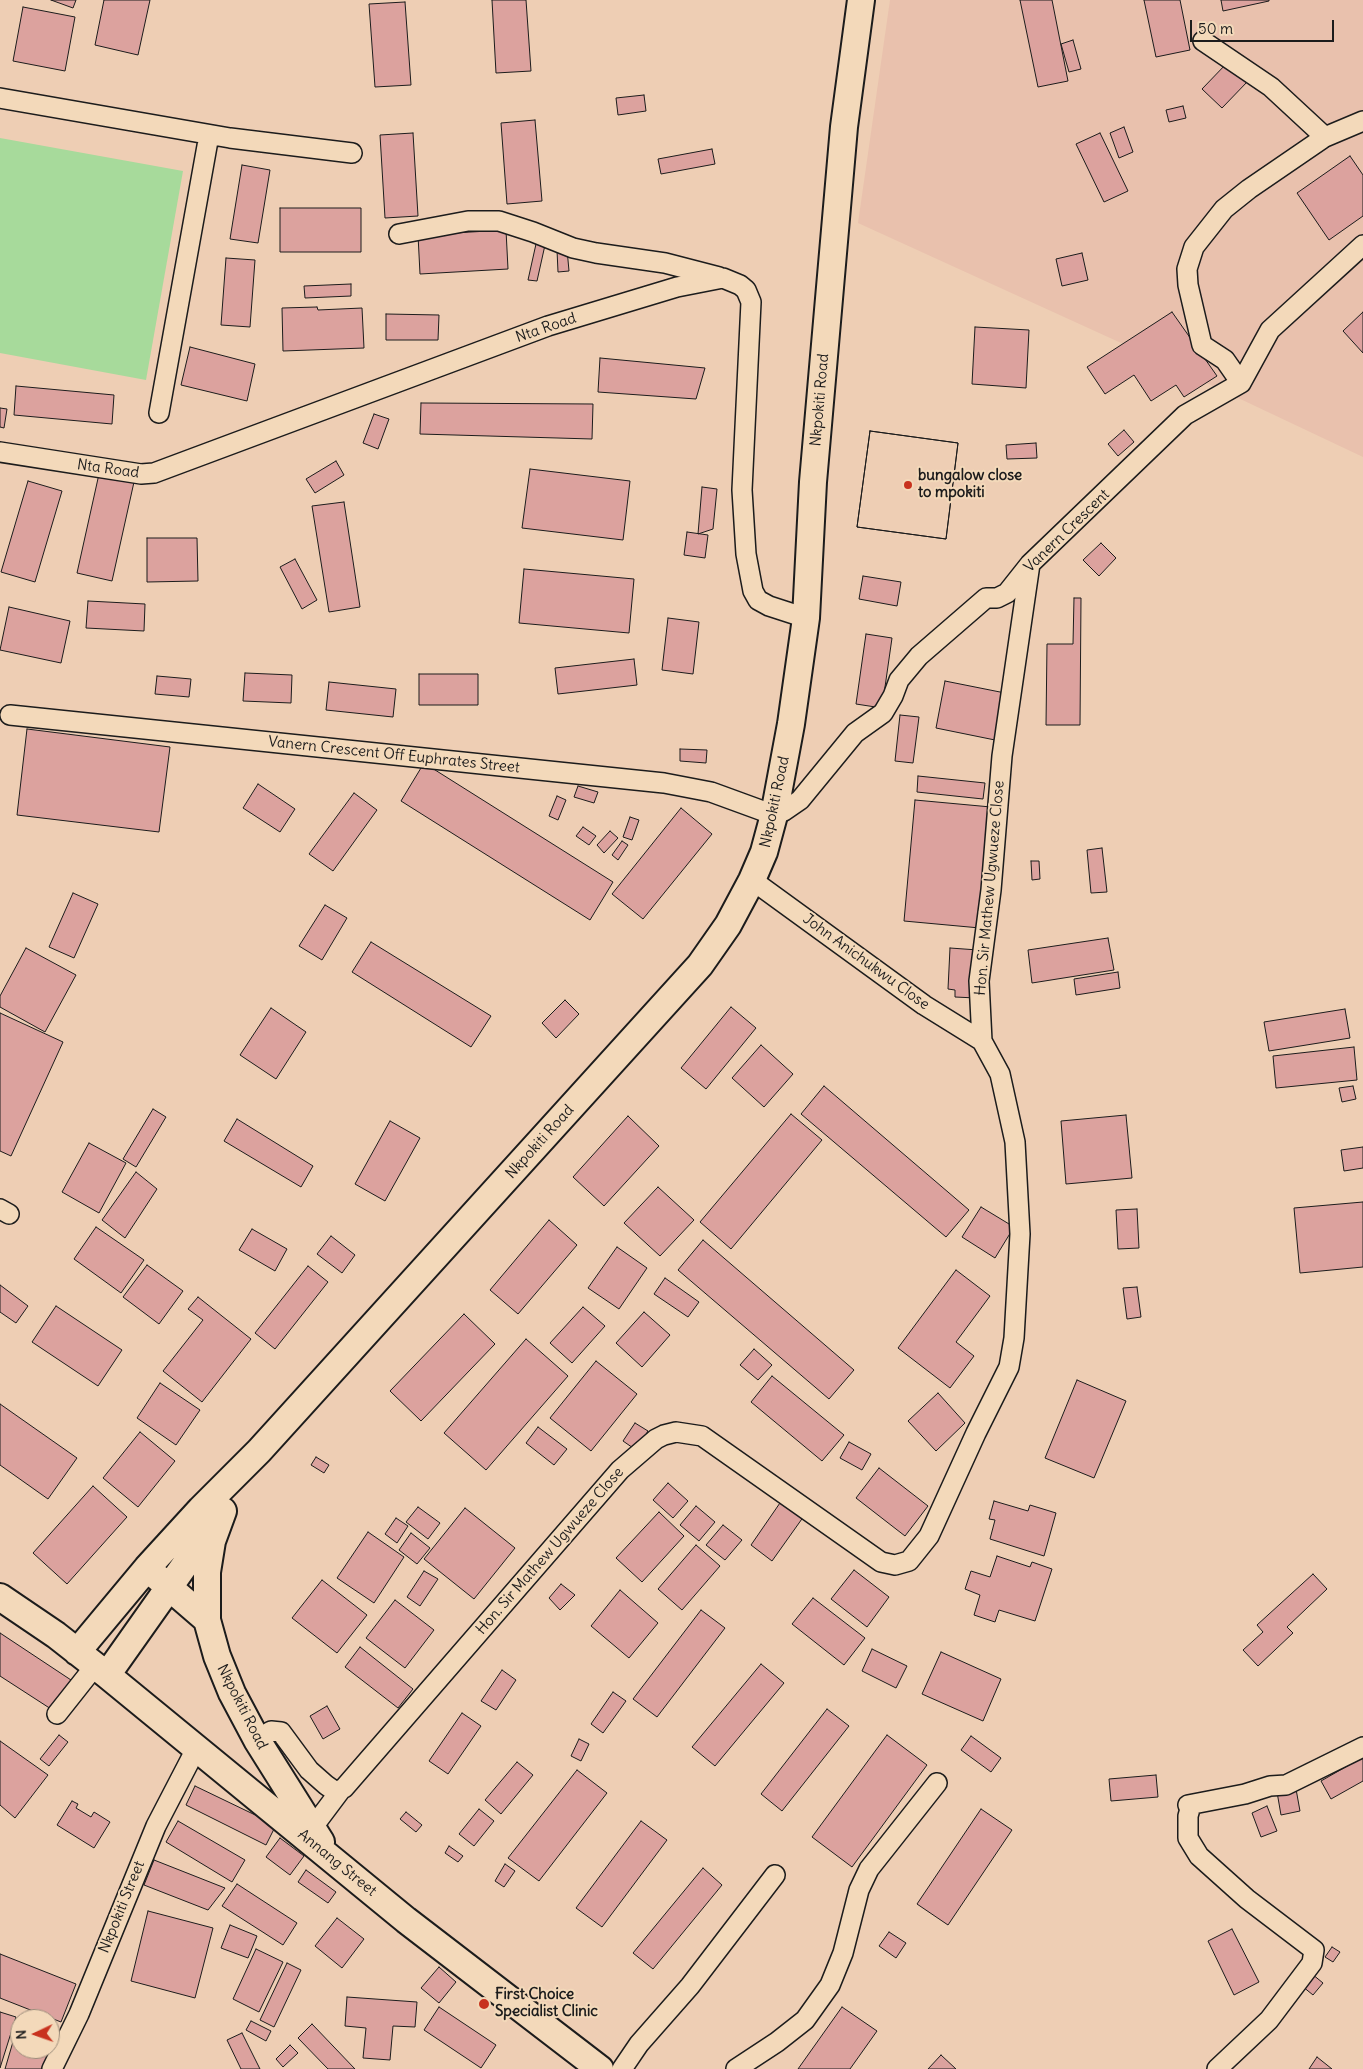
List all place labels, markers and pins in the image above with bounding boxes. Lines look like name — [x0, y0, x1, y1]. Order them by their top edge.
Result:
place label: bungalow close to mpokiti — [918, 467, 1022, 502]
marker: bungalow close to mpokiti — [902, 479, 914, 491]
place label: First Choice Specialist Clinic — [495, 1986, 598, 2021]
marker: First Choice Specialist Clinic — [477, 1997, 491, 2011]

